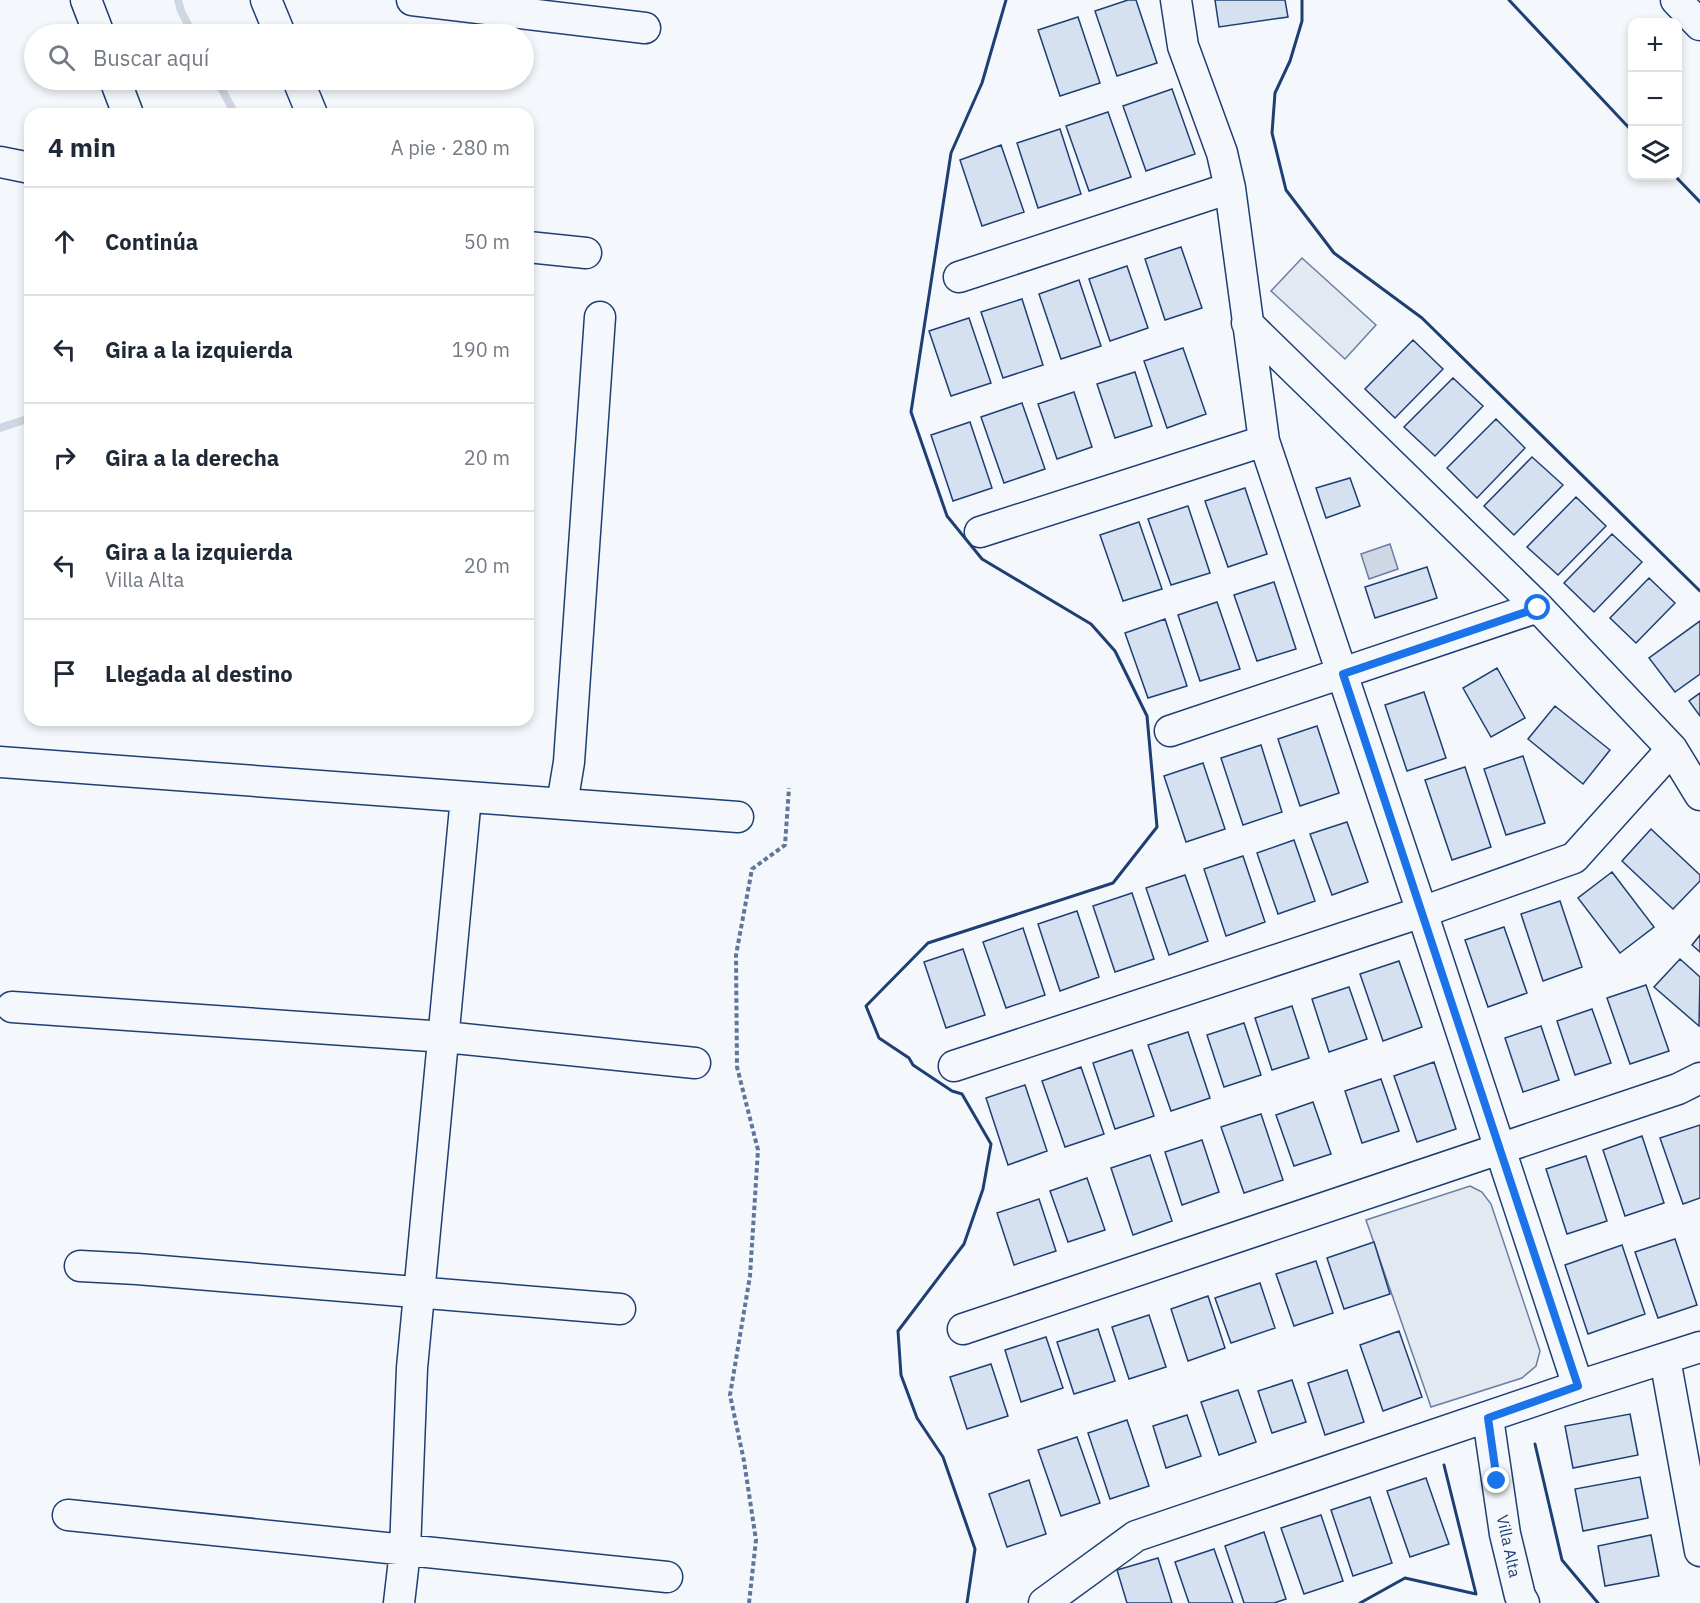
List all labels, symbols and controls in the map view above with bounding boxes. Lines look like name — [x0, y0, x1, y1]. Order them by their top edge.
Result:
map controls — [1628, 18, 1682, 180]
button: + — [1628, 18, 1682, 72]
search box — [24, 24, 534, 90]
icon: search — [45, 41, 78, 74]
text: Buscar aquí — [93, 43, 209, 72]
button: − — [1628, 72, 1682, 126]
button: layers — [1628, 126, 1682, 180]
text: 4 min — [48, 130, 116, 164]
text: A pie · 280 m — [391, 134, 510, 161]
icon: ahead — [48, 225, 81, 258]
text: Continúa — [105, 227, 198, 256]
text: 50 m — [464, 228, 510, 255]
icon: left — [48, 333, 81, 366]
text: Gira a la izquierda — [105, 335, 293, 364]
text: 190 m — [452, 336, 510, 363]
icon: right — [48, 441, 81, 474]
text: Gira a la derecha — [105, 443, 279, 472]
text: 20 m — [464, 444, 510, 471]
text: Gira a la izquierda — [105, 537, 293, 566]
icon: left — [48, 549, 81, 582]
text: 20 m — [464, 552, 510, 579]
text: Villa Alta — [105, 566, 184, 593]
route start — [1524, 594, 1550, 620]
icon: arrive — [48, 657, 81, 690]
text: Llegada al destino — [105, 659, 293, 688]
route end — [1483, 1467, 1509, 1493]
street label: Villa Alta — [1493, 1513, 1525, 1580]

